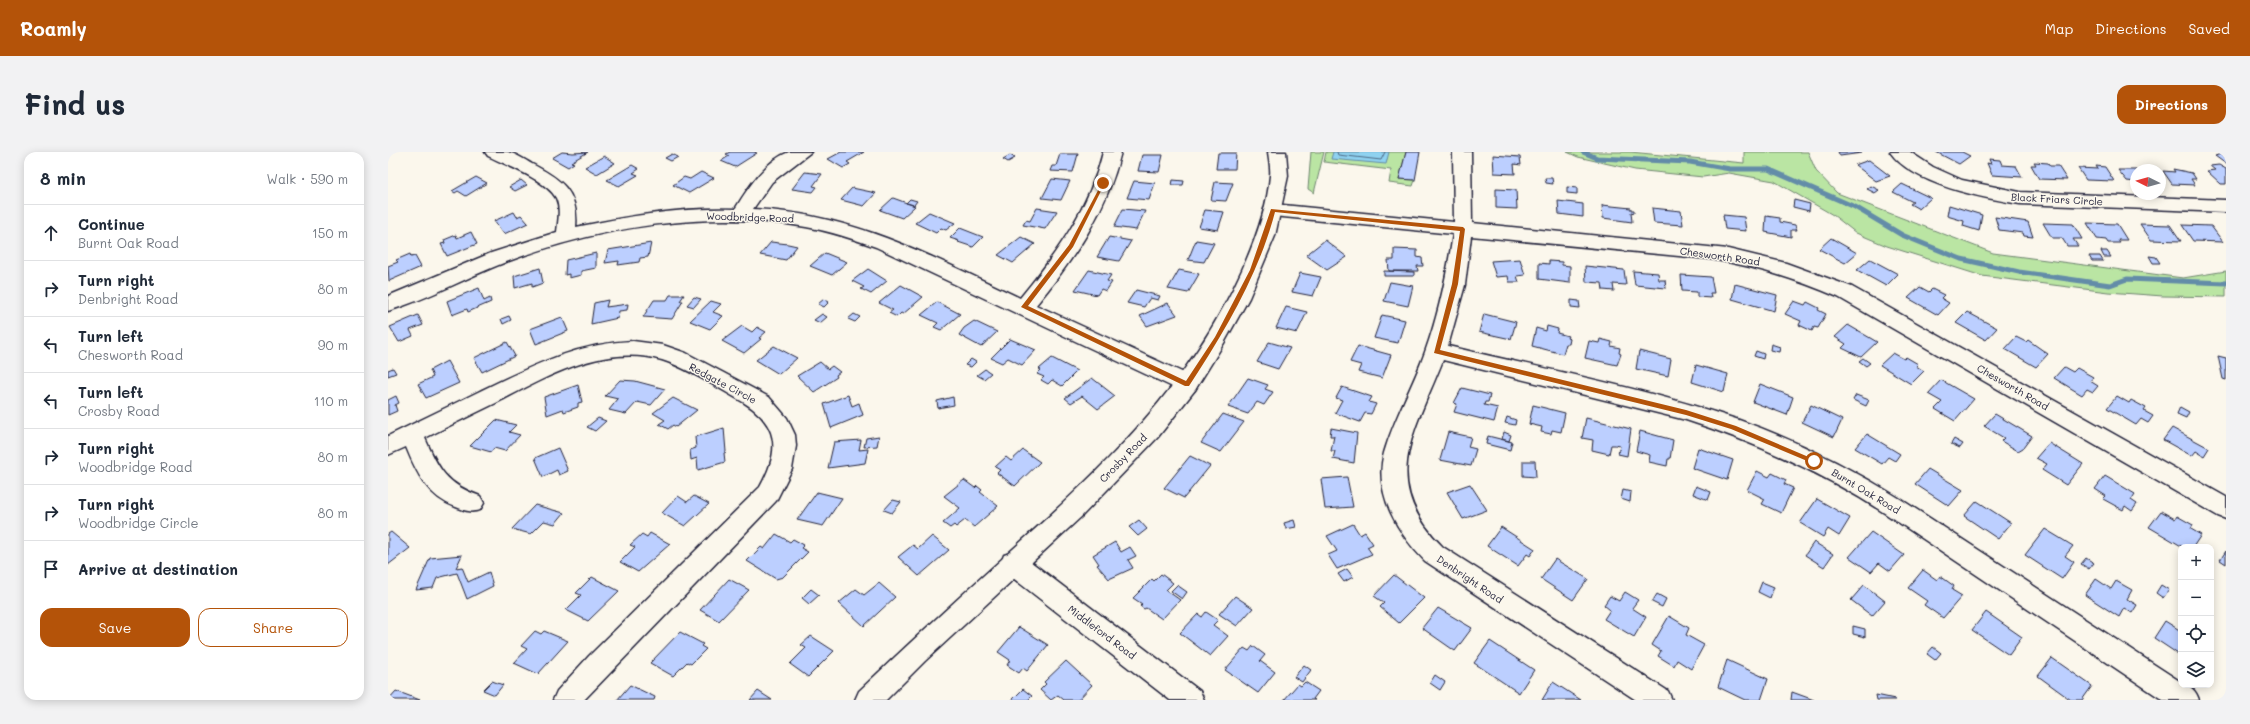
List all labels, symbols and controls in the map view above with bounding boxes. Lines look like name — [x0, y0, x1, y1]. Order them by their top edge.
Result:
text: Roamly — [20, 16, 87, 41]
text: Map — [2045, 19, 2073, 38]
text: Directions — [2095, 19, 2166, 38]
text: Saved — [2188, 19, 2230, 38]
button: Directions — [2117, 85, 2226, 124]
text: Find us — [24, 86, 125, 122]
north arrow — [2130, 164, 2166, 200]
text: 8 min — [40, 167, 86, 189]
text: Walk · 590 m — [267, 170, 348, 187]
route end — [1094, 174, 1112, 192]
street label: Black Friars Circle — [2011, 190, 2103, 208]
street label: Woodbridge Road — [706, 208, 794, 226]
text: Continue — [78, 214, 145, 234]
icon: ahead — [40, 222, 62, 244]
text: 150 m — [312, 224, 348, 241]
text: Burnt Oak Road — [78, 234, 179, 251]
street label: Chesworth Road — [1679, 243, 1761, 269]
text: Turn right — [78, 270, 155, 290]
icon: right — [40, 278, 62, 300]
text: 80 m — [318, 280, 348, 297]
text: Denbright Road — [78, 290, 178, 307]
text: Turn left — [78, 326, 143, 346]
icon: left — [40, 334, 62, 356]
text: 90 m — [318, 336, 348, 353]
text: Chesworth Road — [78, 346, 183, 363]
street label: Redgate Circle — [687, 359, 759, 407]
street label: Chesworth Road — [1975, 361, 2051, 413]
text: Turn left — [78, 382, 143, 402]
icon: left — [40, 390, 62, 412]
text: 110 m — [314, 392, 348, 409]
text: Crosby Road — [78, 402, 159, 419]
street label: Crosby Road — [1096, 431, 1150, 485]
text: Turn right — [78, 438, 155, 458]
icon: right — [40, 446, 62, 468]
text: 80 m — [318, 448, 348, 465]
route start — [1805, 452, 1823, 470]
text: Woodbridge Road — [78, 458, 192, 475]
street label: Burnt Oak Road — [1829, 465, 1903, 517]
text: Turn right — [78, 494, 155, 514]
icon: right — [40, 502, 62, 524]
text: 80 m — [318, 504, 348, 521]
text: Woodbridge Circle — [78, 514, 199, 531]
map controls — [2178, 544, 2214, 688]
button: + — [2178, 544, 2214, 580]
street label: Denbright Road — [1434, 552, 1506, 606]
icon: arrive — [40, 558, 62, 580]
text: Arrive at destination — [78, 559, 238, 579]
button: − — [2178, 580, 2214, 616]
street label: Middleford Road — [1065, 602, 1139, 662]
button: Save — [40, 608, 190, 647]
button: Share — [198, 608, 348, 647]
button: locate — [2178, 616, 2214, 652]
button: layers — [2178, 652, 2214, 688]

